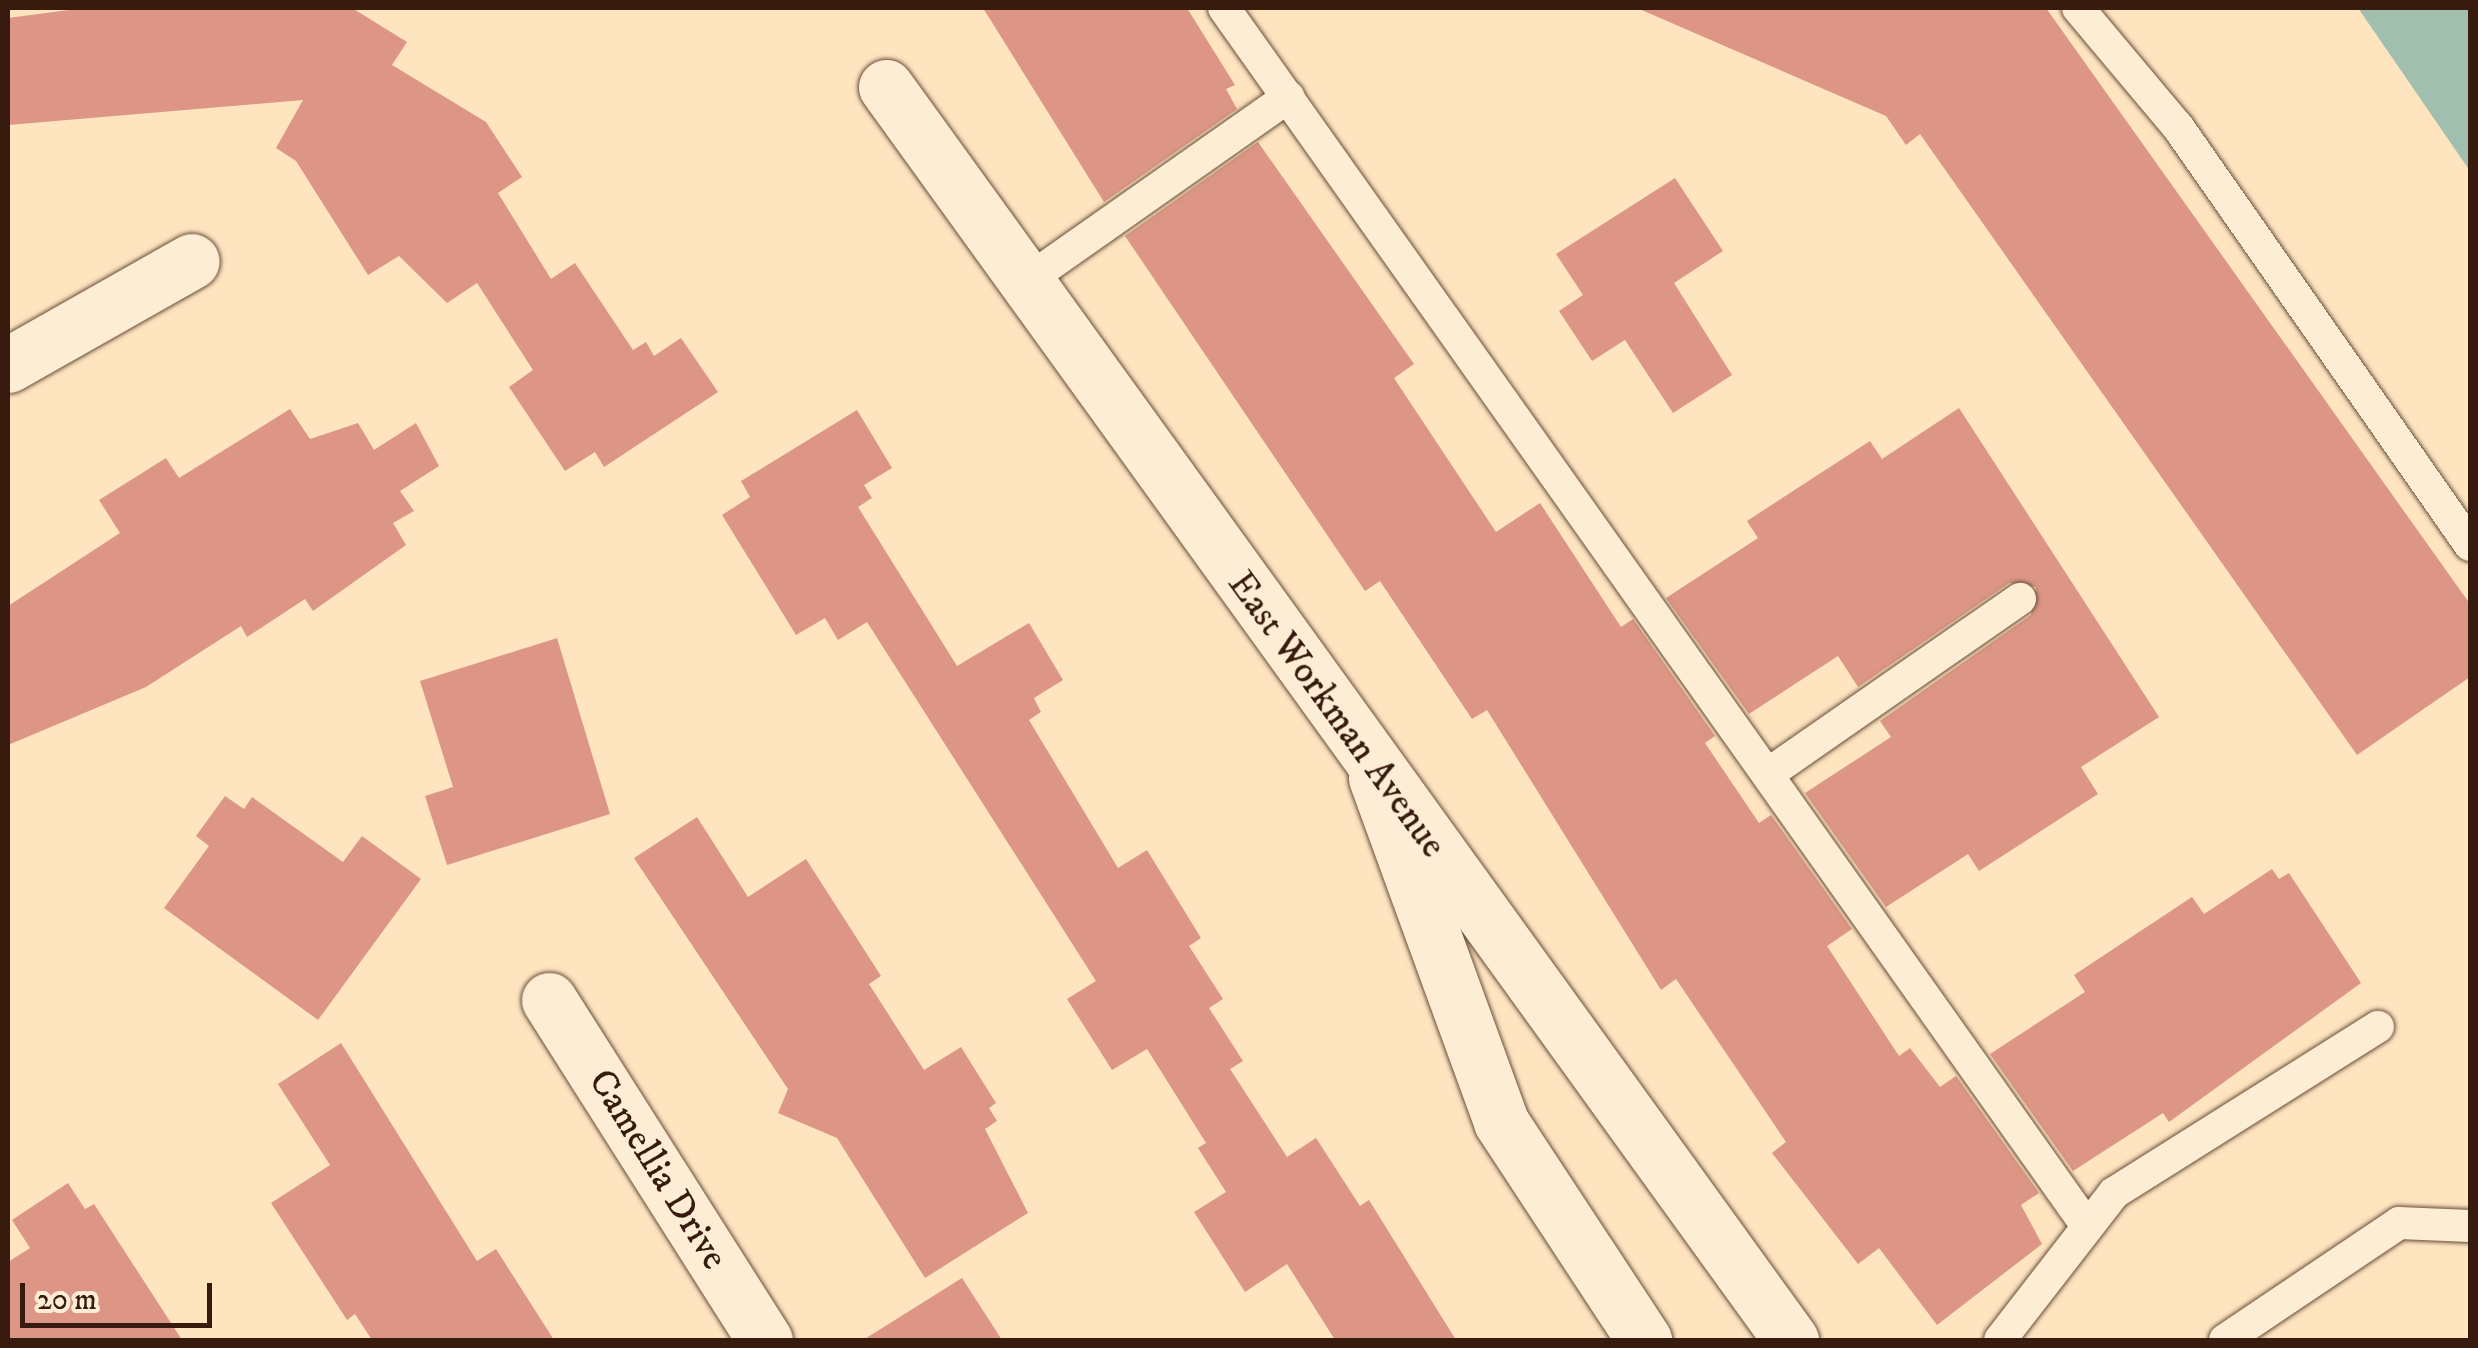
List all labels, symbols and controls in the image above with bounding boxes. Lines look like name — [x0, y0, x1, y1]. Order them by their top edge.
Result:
street label: East Workman Avenue — [1217, 563, 1455, 867]
street label: Camellia Drive — [577, 1062, 737, 1278]
scale bar — [25, 1263, 218, 1325]
text: 20 m — [37, 1282, 97, 1319]

